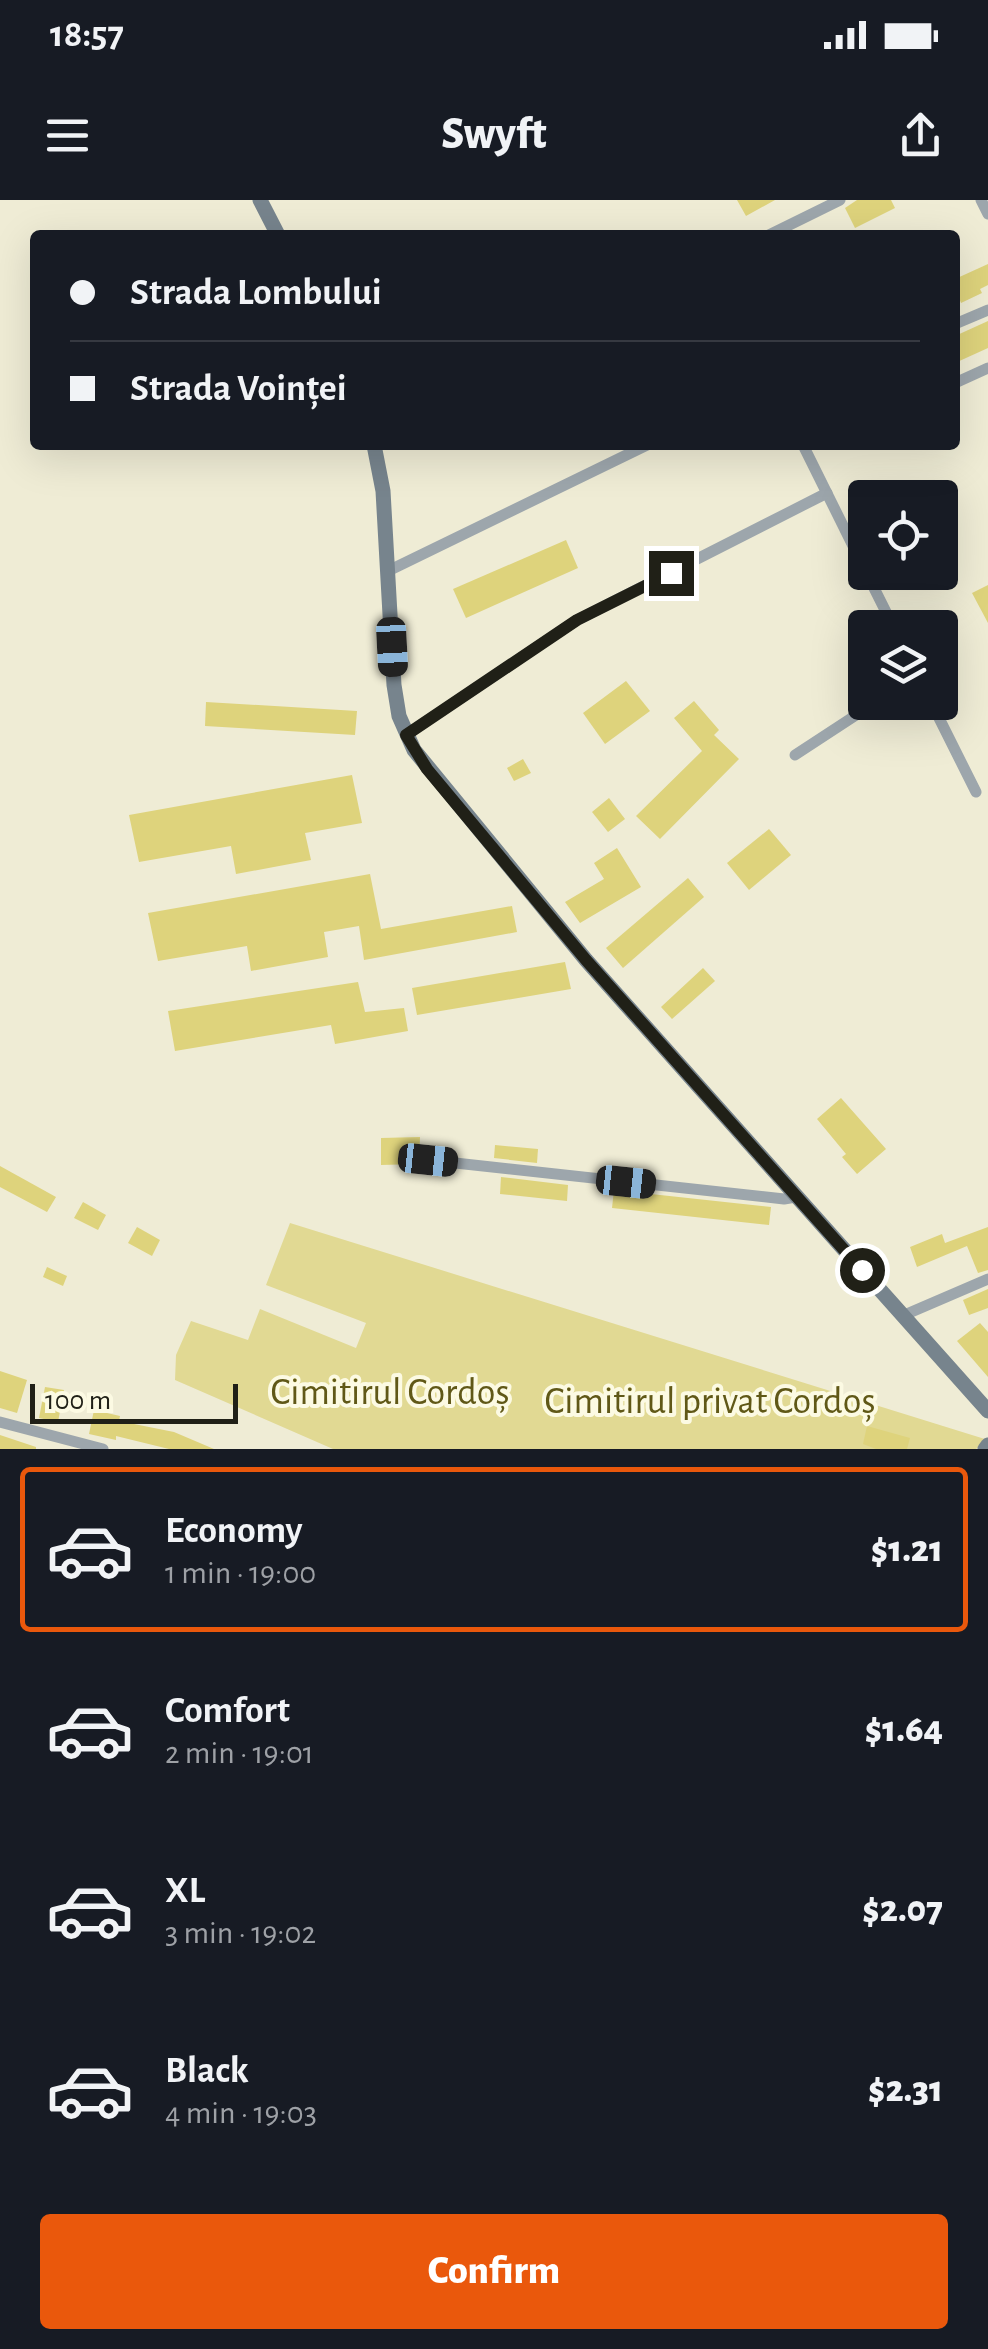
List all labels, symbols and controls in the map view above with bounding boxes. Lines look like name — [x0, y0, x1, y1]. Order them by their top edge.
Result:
text: 18:57 — [50, 16, 124, 54]
icon: menu — [40, 108, 95, 163]
icon: share — [893, 108, 948, 163]
text: Swyft — [441, 112, 547, 157]
text: Strada Lombului — [130, 274, 382, 312]
text: Strada Voinței — [130, 370, 347, 408]
map controls — [848, 480, 958, 720]
button: locate — [848, 480, 958, 590]
route end — [649, 551, 694, 596]
button: layers — [848, 610, 958, 720]
car — [375, 616, 409, 678]
car — [397, 1142, 459, 1178]
car — [595, 1164, 657, 1200]
route start — [840, 1248, 885, 1293]
park label: Cimitirul Cordoș — [270, 1374, 510, 1414]
scale bar — [30, 1379, 238, 1424]
park label: Cimitirul privat Cordoș — [545, 1383, 875, 1423]
text: 100 m — [45, 1387, 111, 1415]
icon: car — [45, 1505, 135, 1595]
text: Economy — [165, 1512, 303, 1550]
text: $1.21 — [871, 1531, 943, 1569]
text: 1 min · 19:00 — [165, 1557, 316, 1589]
icon: car — [45, 1685, 135, 1775]
text: Comfort — [165, 1692, 290, 1730]
text: $1.64 — [865, 1711, 943, 1749]
text: 2 min · 19:01 — [165, 1737, 314, 1769]
icon: car — [45, 1865, 135, 1955]
text: XL — [165, 1872, 205, 1910]
text: $2.07 — [862, 1891, 943, 1929]
text: 3 min · 19:02 — [165, 1917, 316, 1949]
icon: car — [45, 2045, 135, 2135]
text: Black — [165, 2052, 249, 2090]
text: $2.31 — [868, 2071, 943, 2109]
text: 4 min · 19:03 — [165, 2097, 317, 2129]
button: Confirm — [40, 2214, 948, 2329]

